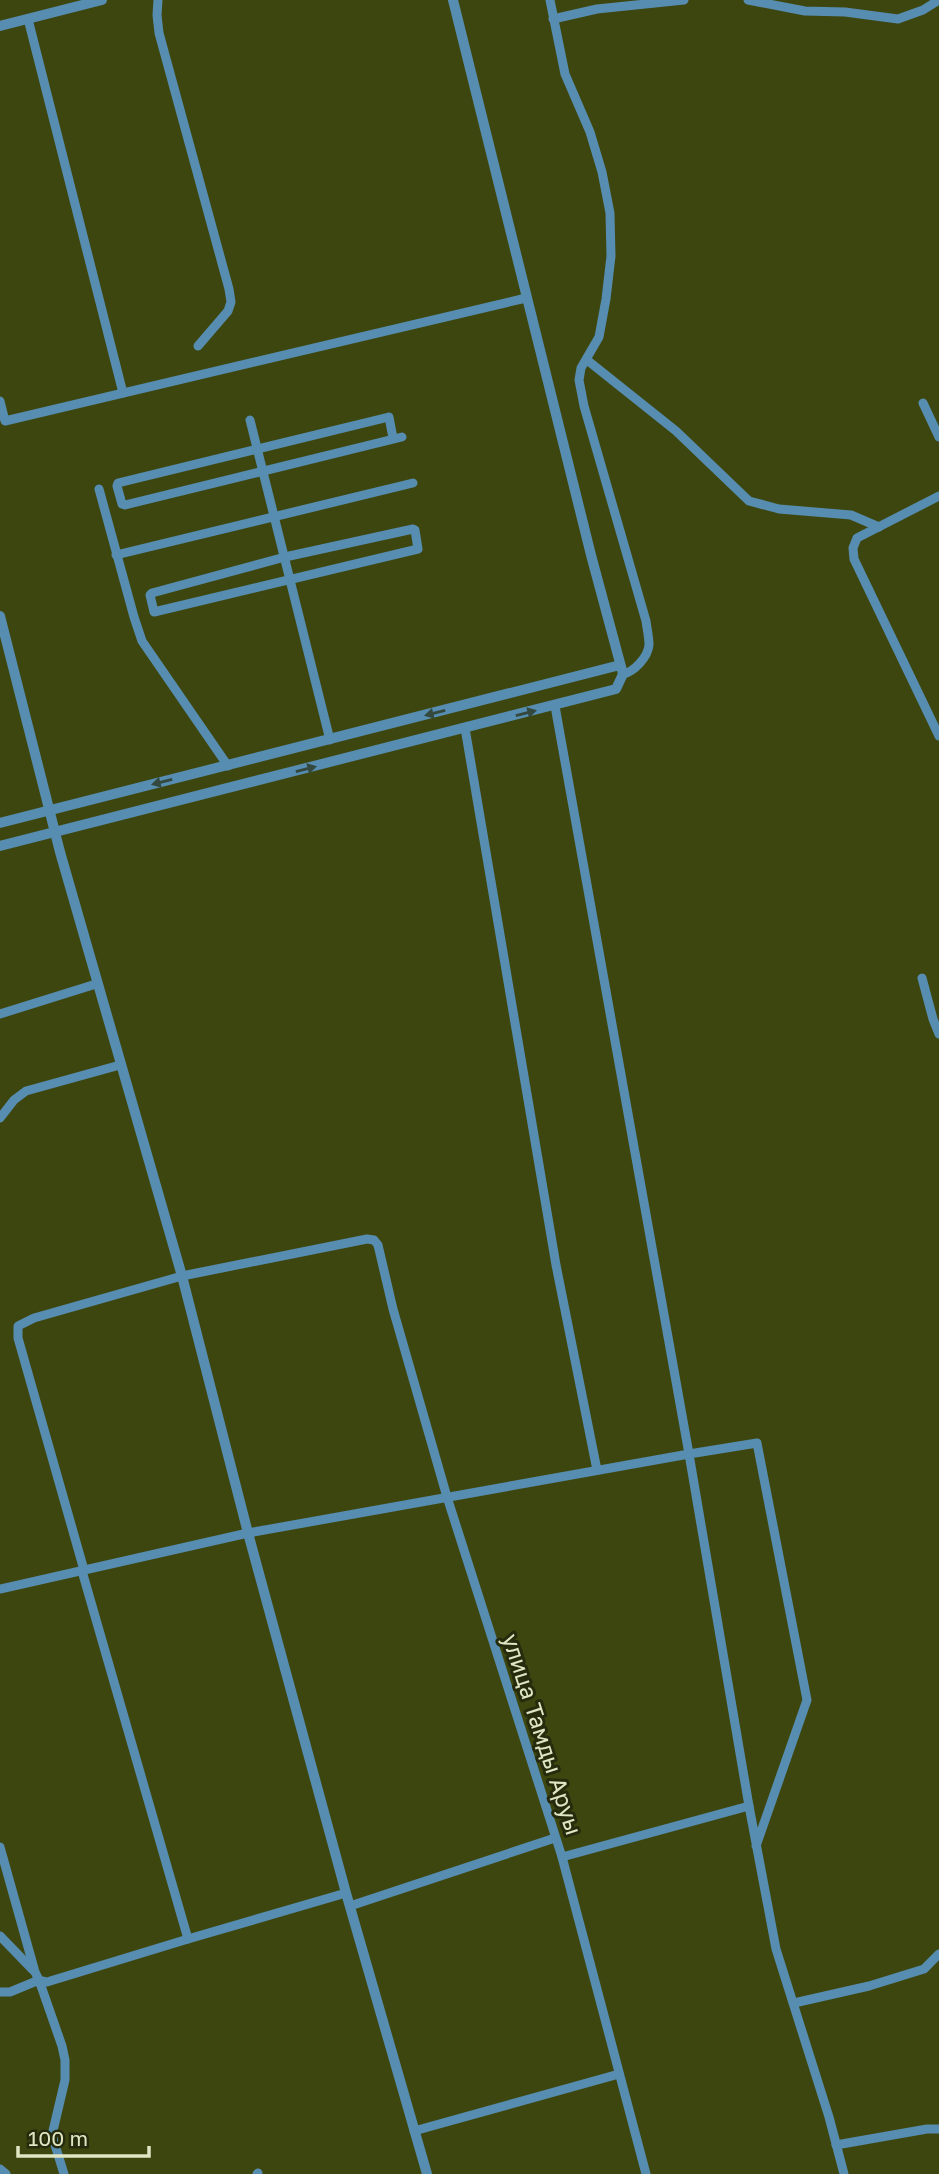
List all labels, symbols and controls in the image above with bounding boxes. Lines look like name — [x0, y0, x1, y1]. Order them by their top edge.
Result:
one-way arrow — [515, 707, 537, 718]
one-way arrow — [424, 708, 446, 719]
one-way arrow — [295, 763, 317, 774]
one-way arrow — [151, 777, 173, 788]
street label: улица Тамды Аруы — [497, 1630, 589, 1838]
scale bar — [18, 2114, 149, 2158]
text: 100 m — [28, 2125, 88, 2151]

